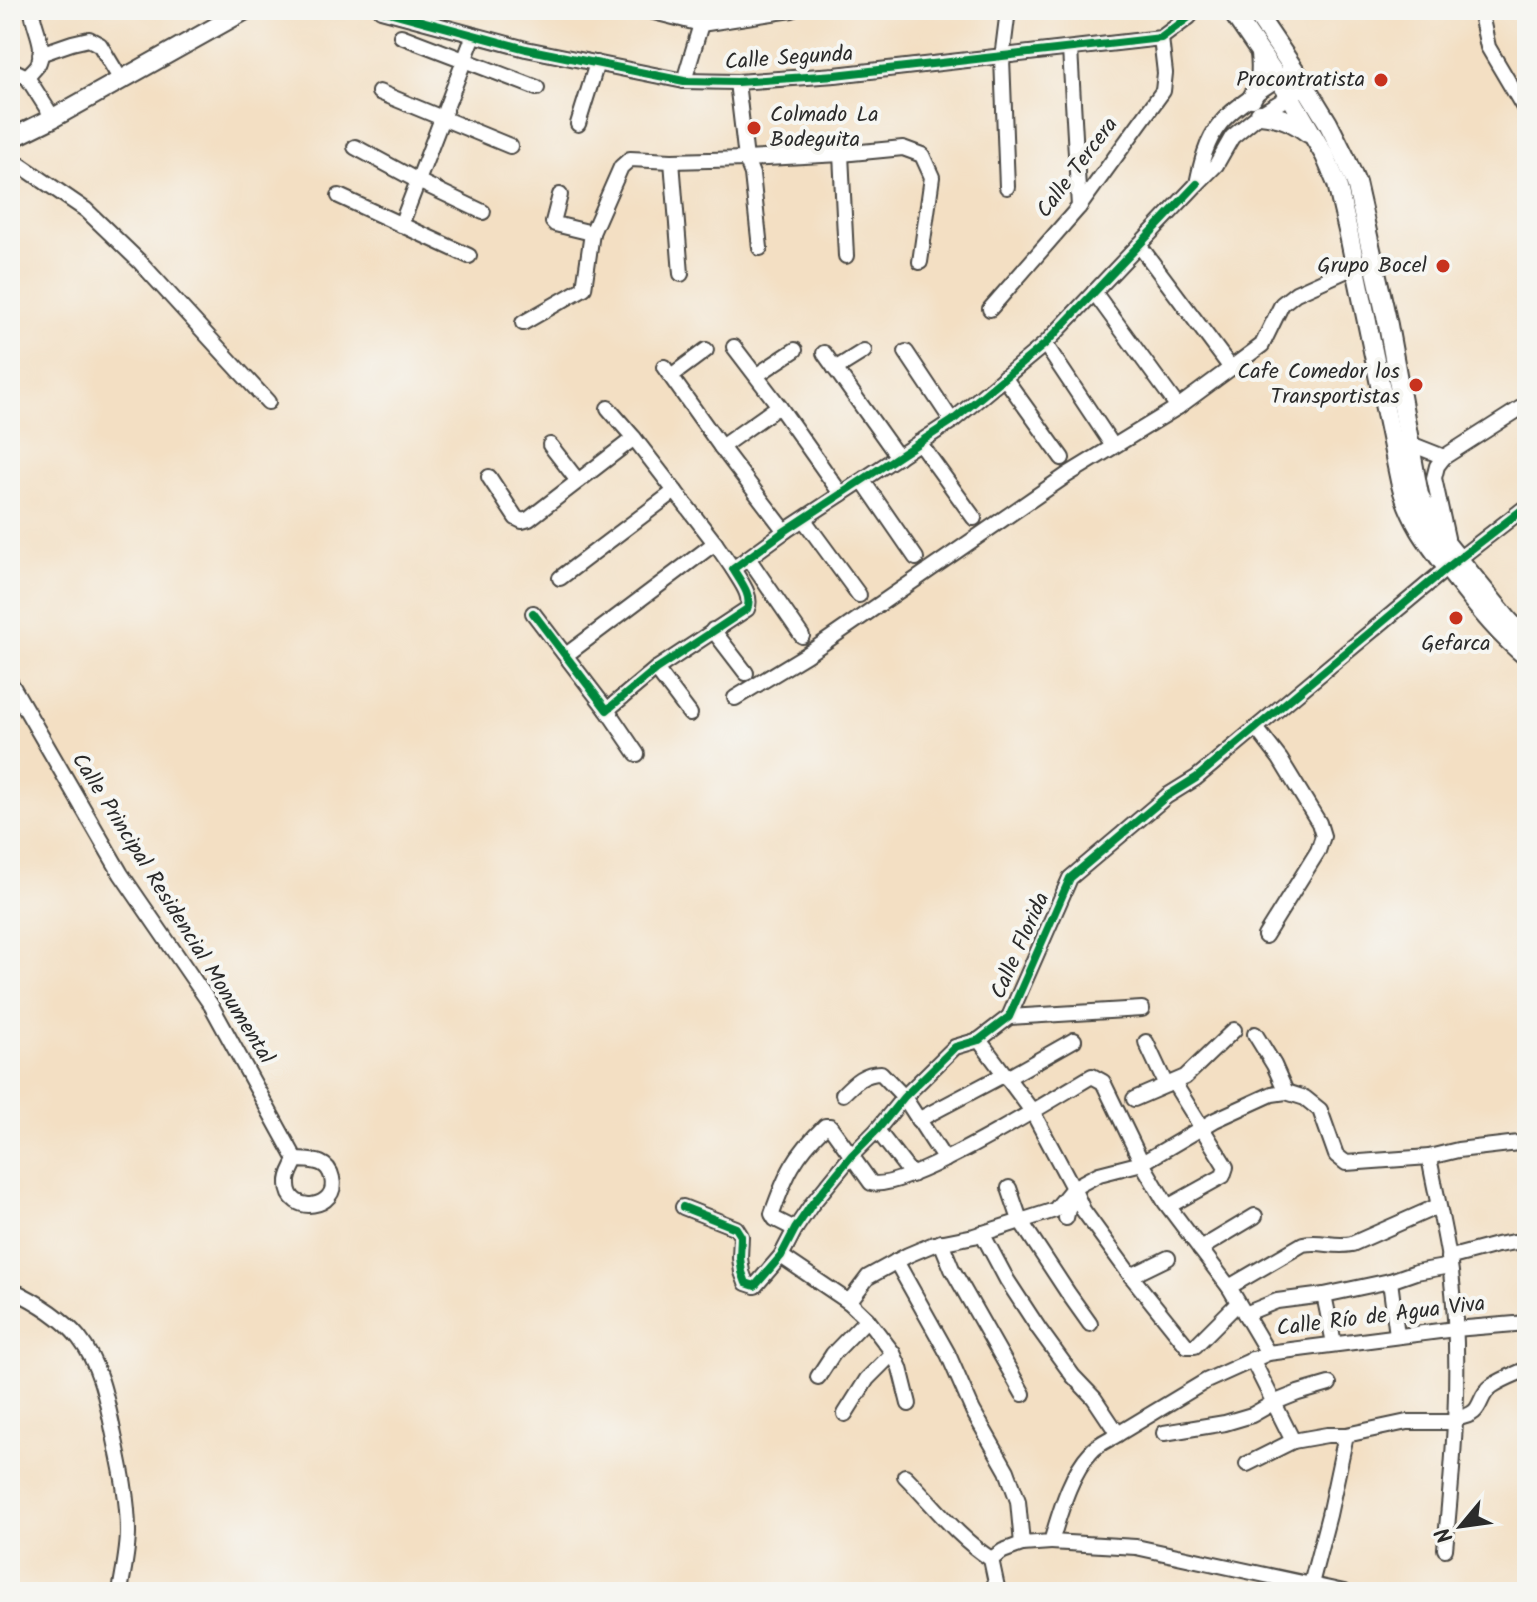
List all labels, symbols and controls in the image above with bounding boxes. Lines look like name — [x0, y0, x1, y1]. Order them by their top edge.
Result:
street label: Calle Segunda — [724, 37, 854, 81]
place label: Procontratista — [1236, 63, 1365, 98]
marker: Procontratista — [1372, 71, 1390, 89]
place label: Colmado La Bodeguita — [770, 98, 878, 158]
street label: Calle Tercera — [1028, 110, 1128, 226]
marker: Colmado La Bodeguita — [745, 119, 763, 137]
place label: Grupo Bocel — [1317, 249, 1428, 284]
marker: Grupo Bocel — [1434, 257, 1452, 275]
place label: Cafe Comedor los Transportistas — [1237, 355, 1401, 415]
marker: Cafe Comedor los Transportistas — [1407, 376, 1425, 394]
marker: Gefarca — [1447, 609, 1465, 627]
place label: Gefarca — [1421, 627, 1491, 662]
street label: Calle Principal Residencial Monumental — [61, 746, 283, 1072]
street label: Calle Florida — [982, 887, 1060, 1005]
street label: Calle Río de Agua Viva — [1275, 1287, 1487, 1347]
north arrow — [1421, 1486, 1501, 1566]
text: N — [1427, 1520, 1464, 1549]

